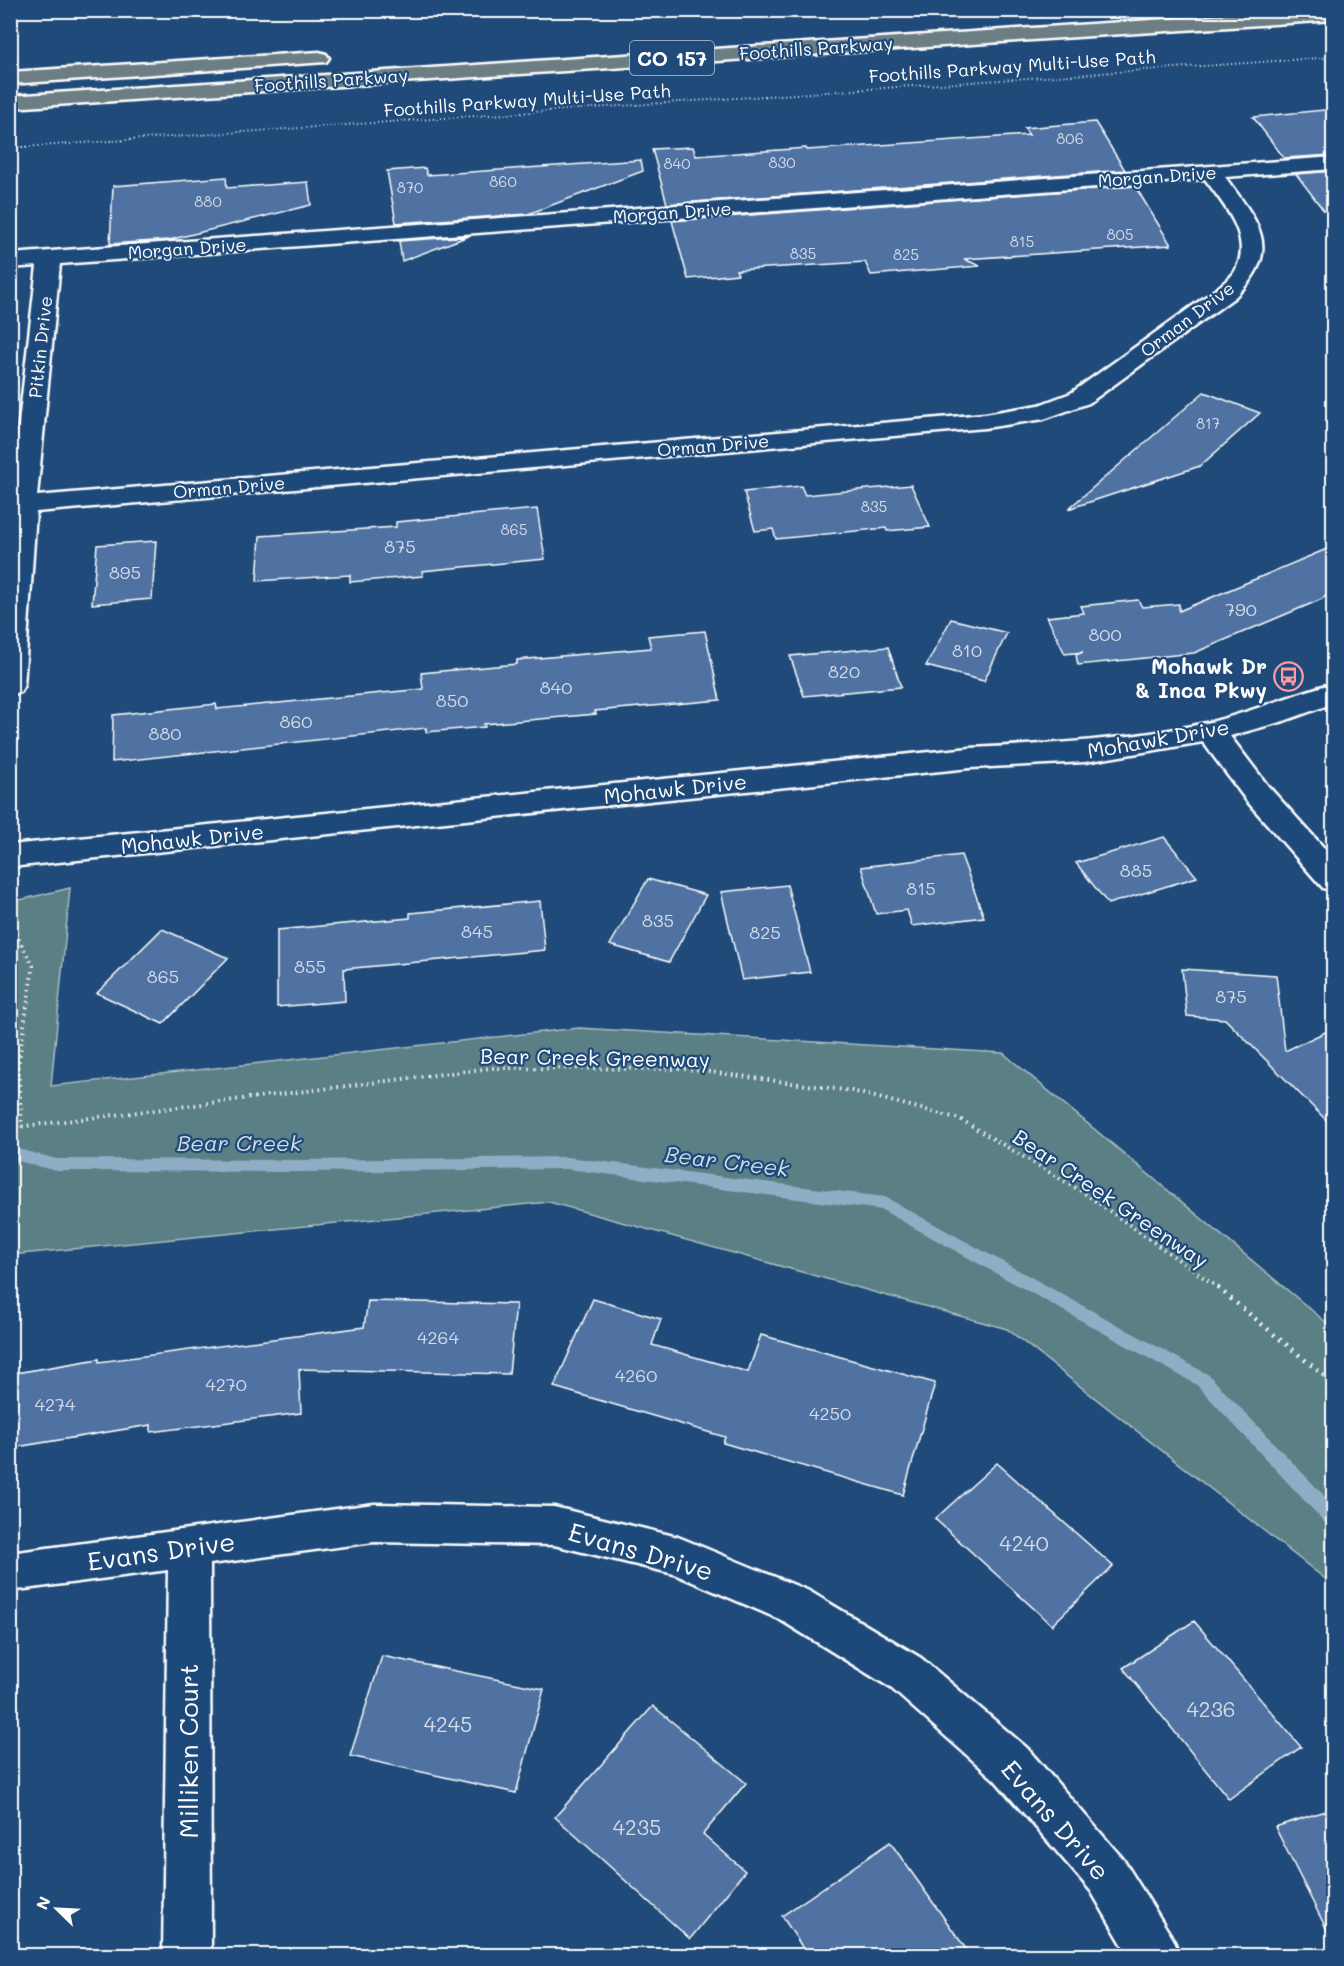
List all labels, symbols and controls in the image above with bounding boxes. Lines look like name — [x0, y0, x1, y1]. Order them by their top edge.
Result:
street label: Foothills Parkway — [738, 31, 894, 65]
road number: CO 157 — [630, 41, 714, 75]
street label: Foothills Parkway Multi-Use Path — [868, 44, 1156, 88]
street label: Foothills Parkway — [253, 63, 409, 97]
street label: Foothills Parkway Multi-Use Path — [383, 78, 671, 122]
house number: 806 — [1056, 128, 1084, 148]
house number: 830 — [768, 152, 796, 172]
house number: 840 — [663, 153, 691, 173]
street label: Morgan Drive — [1097, 160, 1217, 192]
house number: 860 — [489, 171, 517, 191]
house number: 870 — [397, 177, 423, 197]
house number: 880 — [194, 191, 222, 211]
street label: Morgan Drive — [612, 196, 732, 228]
house number: 805 — [1106, 224, 1134, 244]
house number: 815 — [1010, 231, 1034, 251]
street label: Morgan Drive — [127, 232, 247, 264]
house number: 835 — [790, 243, 816, 263]
house number: 825 — [893, 244, 919, 264]
street label: Orman Drive — [1135, 276, 1239, 362]
street label: Pitkin Drive — [23, 295, 57, 399]
house number: 817 — [1196, 413, 1220, 433]
street label: Orman Drive — [656, 428, 770, 462]
street label: Orman Drive — [172, 470, 286, 504]
house number: 835 — [861, 496, 887, 516]
house number: 865 — [501, 519, 527, 539]
house number: 875 — [384, 534, 416, 558]
house number: 895 — [109, 560, 141, 584]
house number: 790 — [1225, 597, 1257, 621]
house number: 800 — [1088, 622, 1122, 646]
house number: 810 — [952, 638, 982, 662]
place label: Mohawk Dr & Inca Pkwy — [1135, 652, 1267, 704]
house number: 820 — [828, 659, 860, 683]
bus stop icon: Mohawk Dr & Inca Pkwy — [1272, 661, 1304, 693]
house number: 840 — [540, 675, 572, 699]
house number: 850 — [436, 688, 468, 712]
house number: 860 — [280, 709, 312, 733]
street label: Mohawk Drive — [1085, 712, 1231, 764]
house number: 880 — [149, 721, 181, 745]
street label: Mohawk Drive — [602, 767, 748, 809]
street label: Mohawk Drive — [119, 817, 265, 859]
house number: 885 — [1120, 858, 1152, 882]
house number: 815 — [906, 876, 936, 900]
house number: 835 — [642, 908, 674, 932]
house number: 845 — [461, 919, 493, 943]
house number: 825 — [749, 920, 781, 944]
house number: 855 — [294, 954, 326, 978]
house number: 865 — [147, 964, 179, 988]
house number: 875 — [1215, 984, 1247, 1008]
street label: Bear Creek Greenway — [480, 1041, 710, 1073]
street label: Bear Creek Greenway — [1008, 1123, 1214, 1273]
water label: Bear Creek — [177, 1128, 303, 1157]
water label: Bear Creek — [663, 1139, 792, 1183]
house number: 4264 — [417, 1325, 459, 1349]
house number: 4260 — [615, 1363, 657, 1387]
house number: 4270 — [205, 1372, 247, 1396]
house number: 4274 — [34, 1392, 76, 1416]
house number: 4250 — [809, 1401, 851, 1425]
street label: Evans Drive — [565, 1514, 717, 1588]
street label: Evans Drive — [85, 1524, 237, 1578]
house number: 4240 — [999, 1529, 1049, 1556]
street label: Milliken Court — [171, 1663, 205, 1839]
house number: 4236 — [1186, 1695, 1236, 1722]
house number: 4245 — [424, 1710, 472, 1737]
street label: Evans Drive — [994, 1753, 1118, 1887]
house number: 4235 — [613, 1813, 661, 1840]
north arrow — [27, 1879, 87, 1939]
text: N — [31, 1893, 55, 1913]

